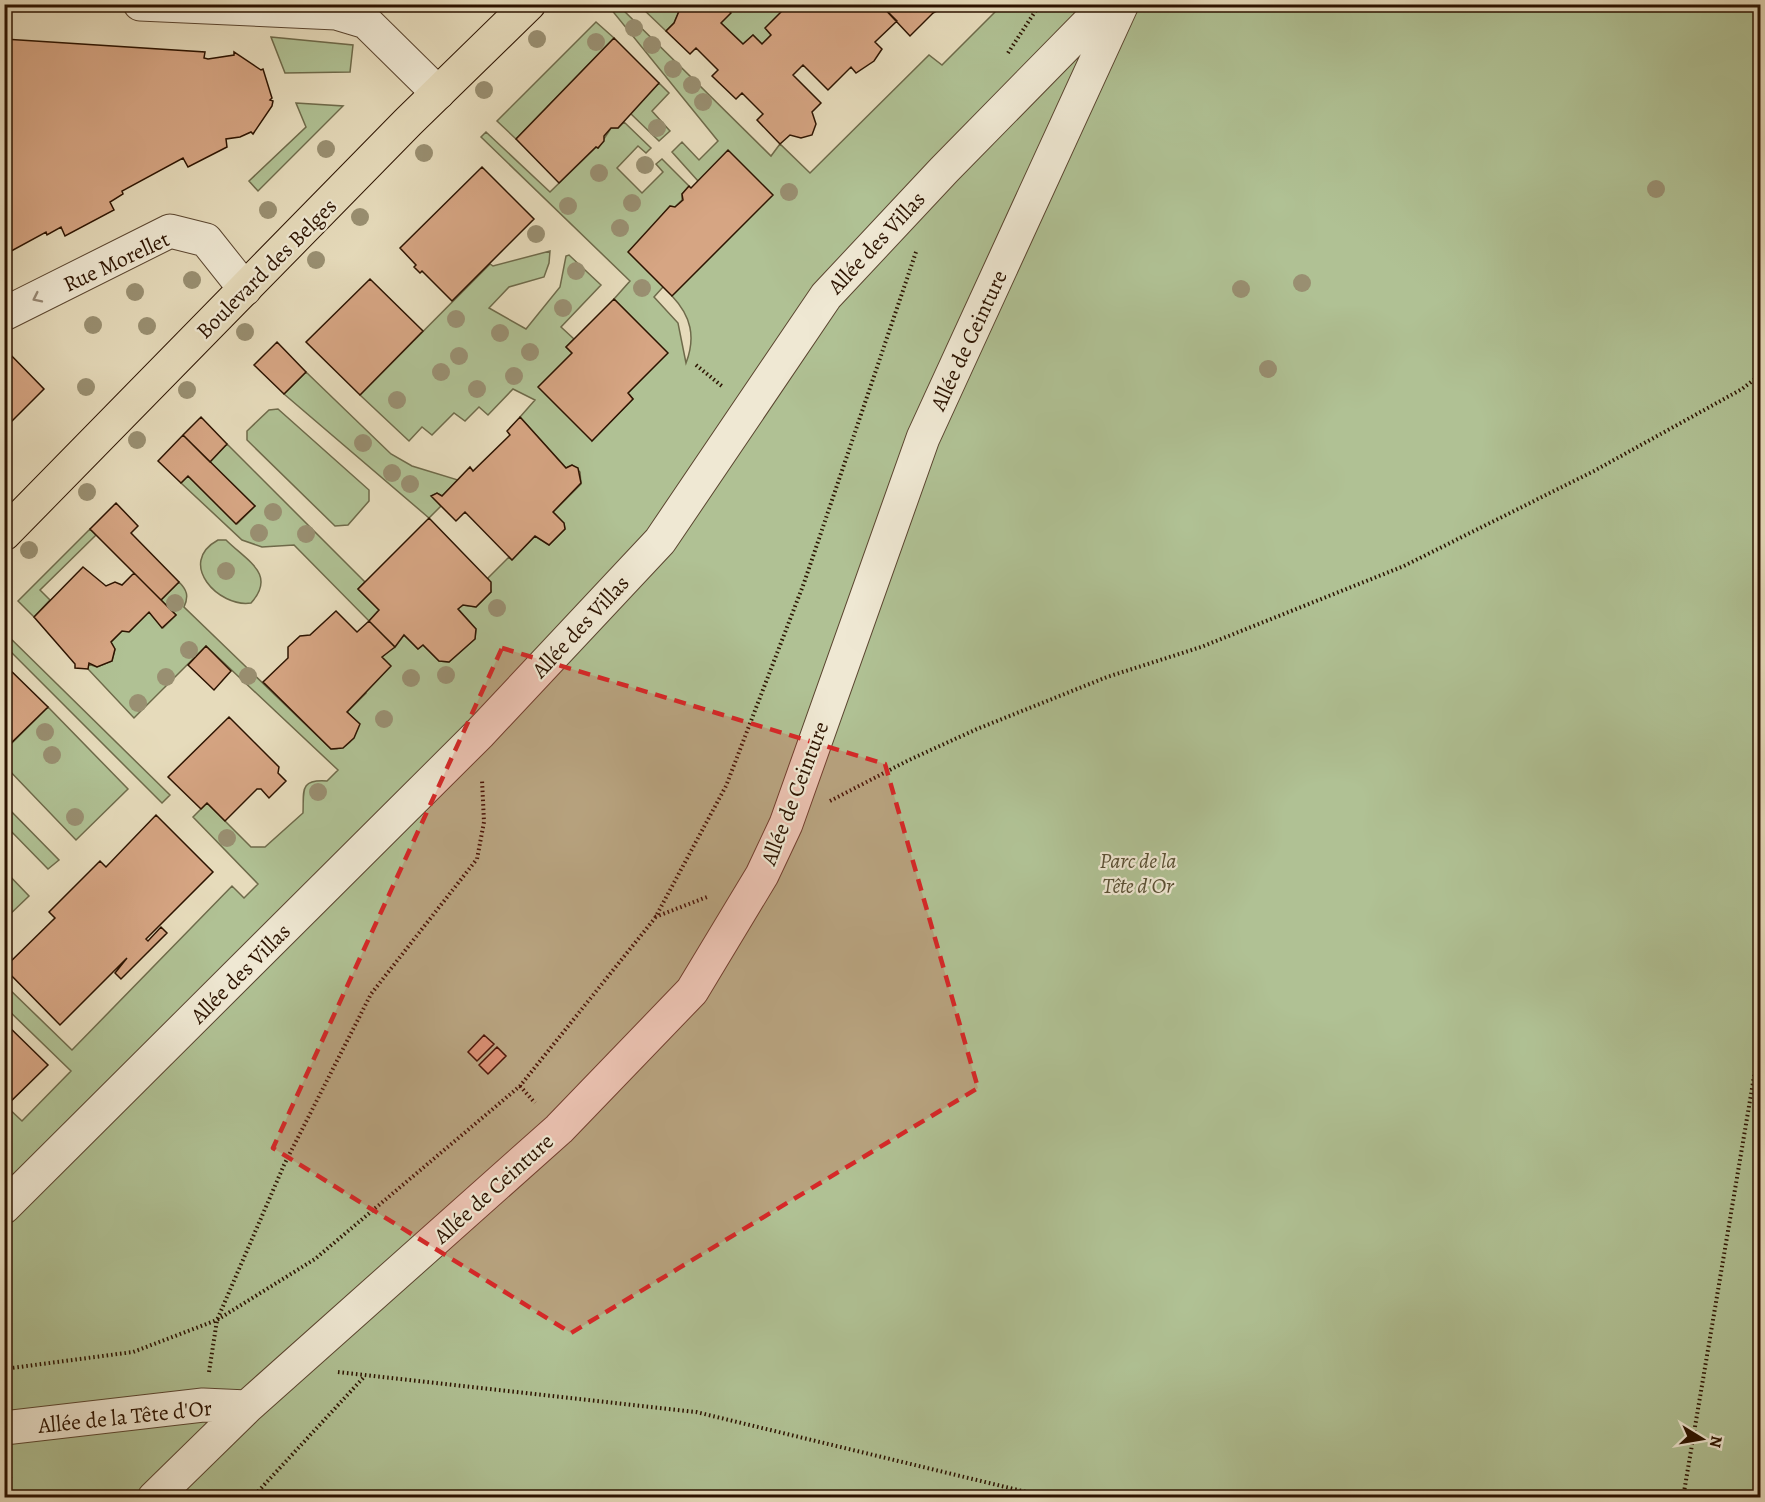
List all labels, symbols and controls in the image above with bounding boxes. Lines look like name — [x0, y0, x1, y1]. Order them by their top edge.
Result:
street label: Allée des Villas — [821, 185, 932, 301]
street label: Boulevard des Belges — [190, 192, 344, 346]
street label: Rue Morellet — [58, 224, 174, 300]
street label: Allée de Ceinture — [923, 265, 1015, 417]
one-way arrow — [32, 290, 43, 302]
street label: Allée des Villas — [525, 569, 636, 685]
street label: Allée de Ceinture — [753, 717, 836, 871]
park label: Parc de la Tête d'Or — [1100, 846, 1176, 901]
street label: Allée des Villas — [183, 917, 298, 1031]
street label: Allée de Ceinture — [426, 1127, 560, 1251]
street label: Allée de la Tête d'Or — [36, 1393, 213, 1441]
north arrow — [1672, 1409, 1732, 1469]
text: N — [1704, 1434, 1728, 1450]

